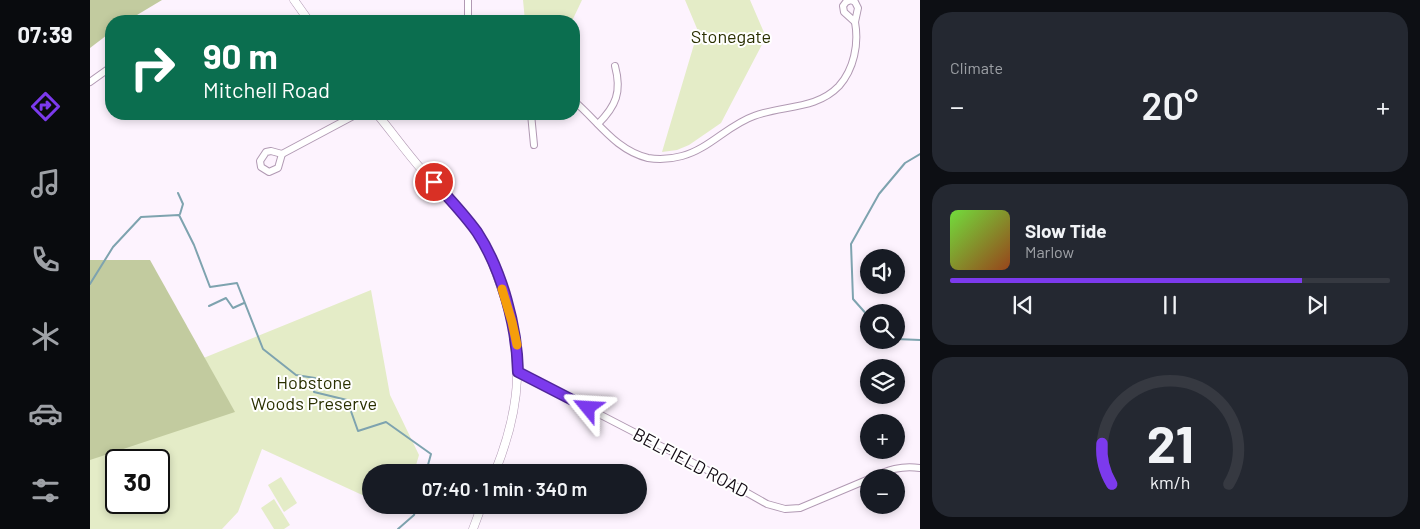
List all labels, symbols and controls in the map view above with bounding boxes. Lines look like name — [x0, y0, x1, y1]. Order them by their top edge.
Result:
text: 07:39 — [17, 21, 73, 47]
park label: Stonegate — [691, 25, 771, 47]
text: 90 m — [203, 34, 278, 76]
icon: right — [120, 35, 185, 100]
text: Climate — [950, 58, 1003, 77]
text: Mitchell Road — [203, 76, 330, 102]
text: 20° — [1142, 82, 1198, 128]
icon: directions — [28, 89, 63, 124]
text: − — [950, 89, 964, 123]
text: + — [1376, 89, 1390, 123]
pin — [413, 161, 455, 203]
icon: music — [28, 166, 63, 201]
icon: arrive — [420, 168, 448, 196]
text: Slow Tide — [1025, 219, 1107, 242]
icon: phone — [28, 242, 63, 277]
text: Marlow — [1025, 242, 1074, 261]
map controls — [860, 249, 905, 514]
button: sound — [860, 249, 905, 294]
icon: previous — [1009, 291, 1037, 319]
icon: pause — [1156, 291, 1184, 319]
icon: next — [1303, 291, 1331, 319]
button: search — [860, 304, 905, 349]
icon: climate — [28, 319, 63, 354]
button: layers — [860, 359, 905, 404]
park label: Hobstone Woods Preserve — [251, 371, 377, 414]
position arrow — [561, 381, 613, 433]
icon: car — [28, 396, 63, 431]
text: 21 — [1146, 411, 1194, 473]
button: + — [860, 414, 905, 459]
street label: BELFIELD ROAD — [630, 422, 752, 502]
speed limit sign: 30 — [105, 449, 170, 514]
button: − — [860, 469, 905, 514]
text: km/h — [1150, 471, 1190, 493]
icon: filters — [28, 473, 63, 508]
text: 07:40 · 1 min · 340 m — [422, 477, 587, 500]

